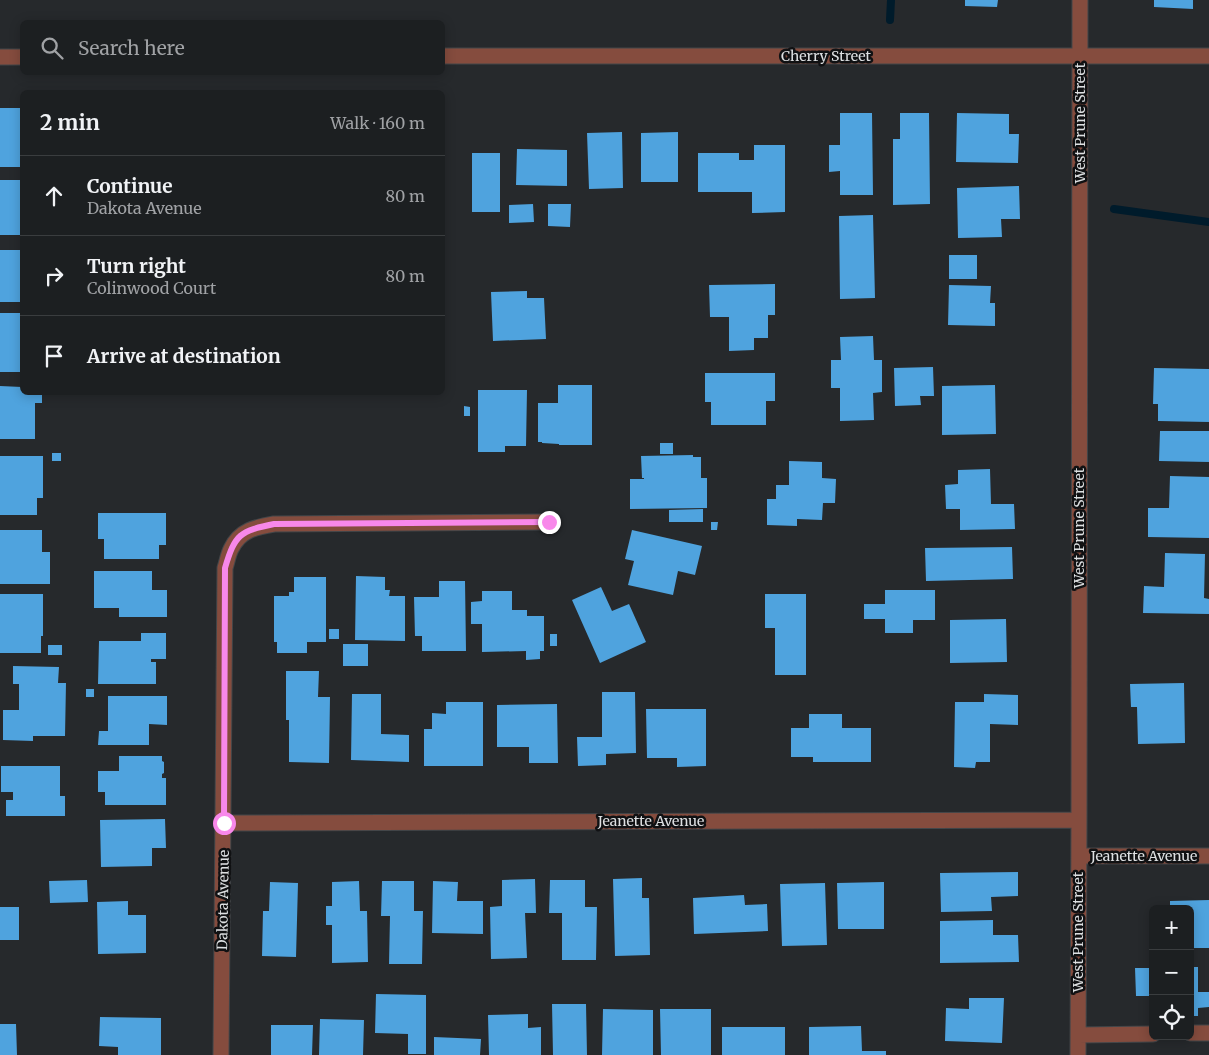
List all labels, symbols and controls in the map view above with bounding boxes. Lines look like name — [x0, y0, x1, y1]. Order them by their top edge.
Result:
search box — [20, 20, 445, 75]
icon: search — [38, 34, 66, 62]
text: Search here — [78, 36, 185, 60]
street label: Cherry Street — [781, 47, 872, 65]
street label: West Prune Street — [1071, 62, 1089, 184]
text: 2 min — [40, 109, 100, 136]
text: Walk · 160 m — [330, 113, 425, 133]
text: Continue — [87, 174, 173, 198]
icon: ahead — [40, 182, 68, 210]
text: 80 m — [386, 186, 425, 206]
text: Dakota Avenue — [87, 198, 202, 218]
text: Turn right — [87, 254, 186, 278]
icon: right — [40, 262, 68, 290]
text: 80 m — [386, 266, 425, 286]
text: Colinwood Court — [87, 278, 216, 298]
icon: arrive — [40, 342, 68, 370]
text: Arrive at destination — [87, 344, 281, 368]
street label: West Prune Street — [1070, 467, 1088, 589]
route end — [538, 511, 561, 534]
route start — [213, 812, 236, 835]
street label: Jeanette Avenue — [597, 812, 704, 830]
street label: Jeanette Avenue — [1090, 847, 1197, 865]
street label: Dakota Avenue — [213, 850, 233, 950]
street label: West Prune Street — [1069, 871, 1087, 993]
map controls — [1149, 905, 1194, 1040]
button: + — [1149, 905, 1194, 950]
button: − — [1149, 950, 1194, 995]
button: locate — [1149, 995, 1194, 1040]

